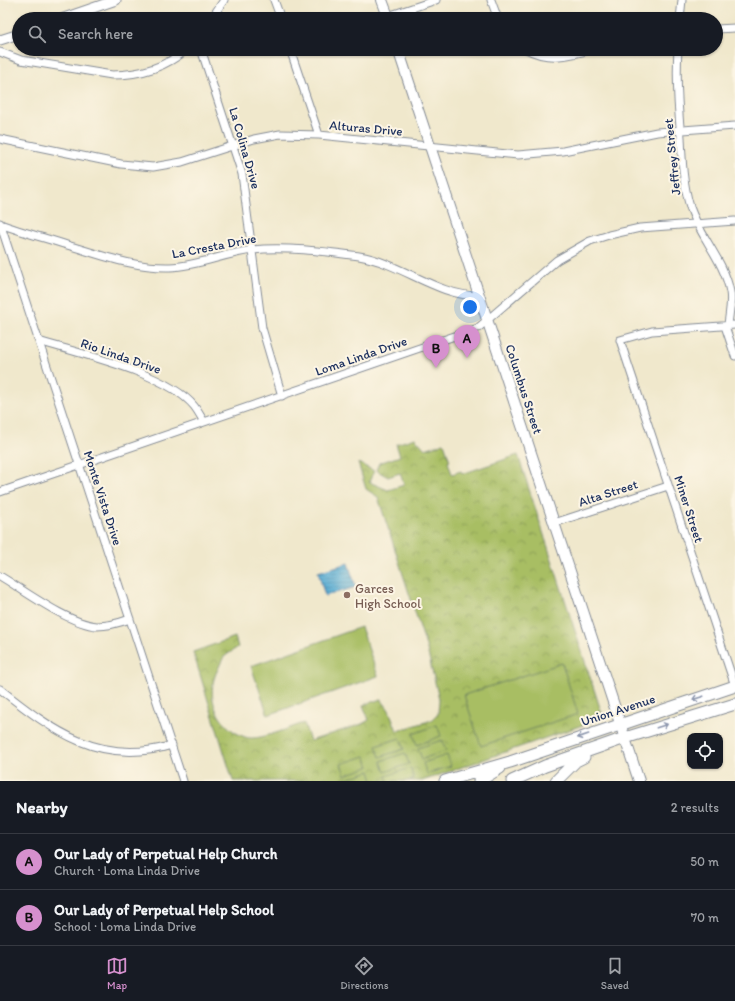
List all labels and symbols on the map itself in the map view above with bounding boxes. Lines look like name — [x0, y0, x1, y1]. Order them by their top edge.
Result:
street label: La Colina Drive — [226, 105, 264, 191]
street label: Alturas Drive — [329, 117, 403, 139]
street label: Jeffrey Street — [660, 118, 683, 196]
street label: La Cresta Drive — [171, 230, 257, 262]
your location — [460, 297, 480, 317]
pin: A — [454, 325, 480, 358]
street label: Loma Linda Drive — [313, 333, 409, 379]
street label: Rio Linda Drive — [79, 335, 163, 377]
pin: B — [423, 335, 449, 368]
street label: Columbus Street — [502, 342, 546, 436]
street label: Monte Vista Drive — [81, 449, 125, 547]
street label: Miner Street — [671, 474, 707, 545]
street label: Alta Street — [577, 476, 640, 510]
place label: Garces High School — [355, 581, 421, 611]
marker: Garces High School — [342, 590, 352, 600]
street label: Union Avenue — [579, 691, 657, 729]
one-way arrow — [692, 695, 704, 703]
one-way arrow — [656, 722, 668, 730]
one-way arrow — [578, 733, 590, 741]

